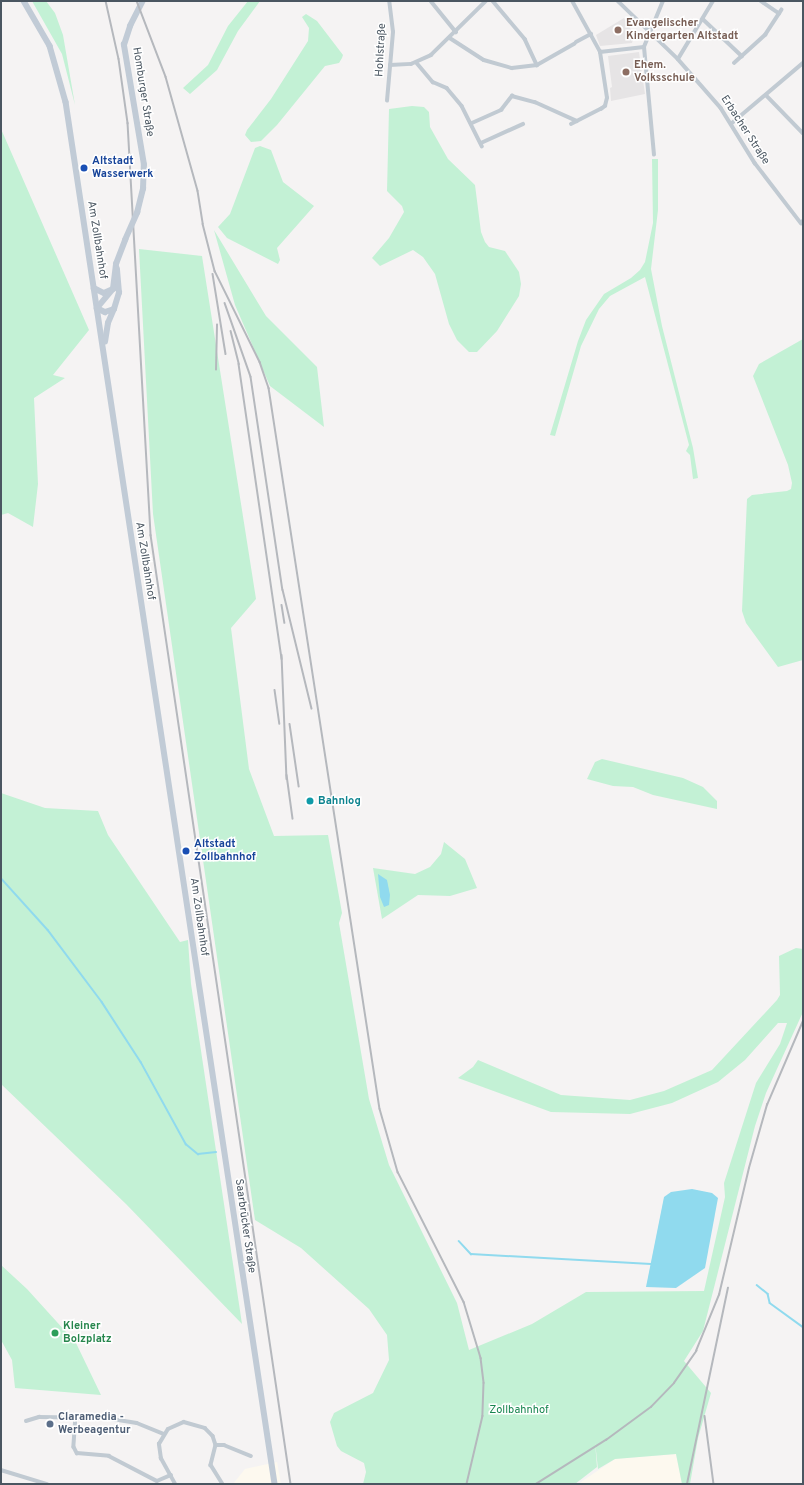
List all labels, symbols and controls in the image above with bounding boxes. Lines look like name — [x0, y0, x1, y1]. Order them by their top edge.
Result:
place label: Evangelischer Kindergarten Altstadt — [626, 17, 739, 43]
street label: Hohlstraße — [373, 23, 389, 77]
marker: Evangelischer Kindergarten Altstadt — [613, 25, 623, 35]
street label: Homburger Straße — [129, 46, 157, 138]
place label: Ehem. Volksschule — [634, 59, 695, 85]
marker: Ehem. Volksschule — [621, 67, 631, 77]
street label: Erbacher Straße — [718, 93, 772, 167]
place label: Altstadt Wasserwerk — [92, 155, 153, 181]
marker: Altstadt Wasserwerk — [79, 163, 89, 173]
street label: Am Zollbahnhof — [84, 200, 110, 280]
street label: Am Zollbahnhof — [132, 521, 158, 601]
place label: Bahnlog — [318, 794, 361, 808]
marker: Bahnlog — [305, 796, 315, 806]
place label: Altstadt Zollbahnhof — [194, 838, 256, 864]
marker: Altstadt Zollbahnhof — [181, 846, 191, 856]
street label: Am Zollbahnhof — [187, 877, 211, 957]
street label: Saarbrücker Straße — [232, 1178, 258, 1274]
place label: Kleiner Bolzplatz — [63, 1320, 112, 1346]
marker: Kleiner Bolzplatz — [50, 1328, 60, 1338]
park label: Zollbahnhof — [489, 1403, 549, 1417]
place label: Claramedia - Werbeagentur — [58, 1411, 131, 1437]
marker: Claramedia - Werbeagentur — [45, 1419, 55, 1429]

